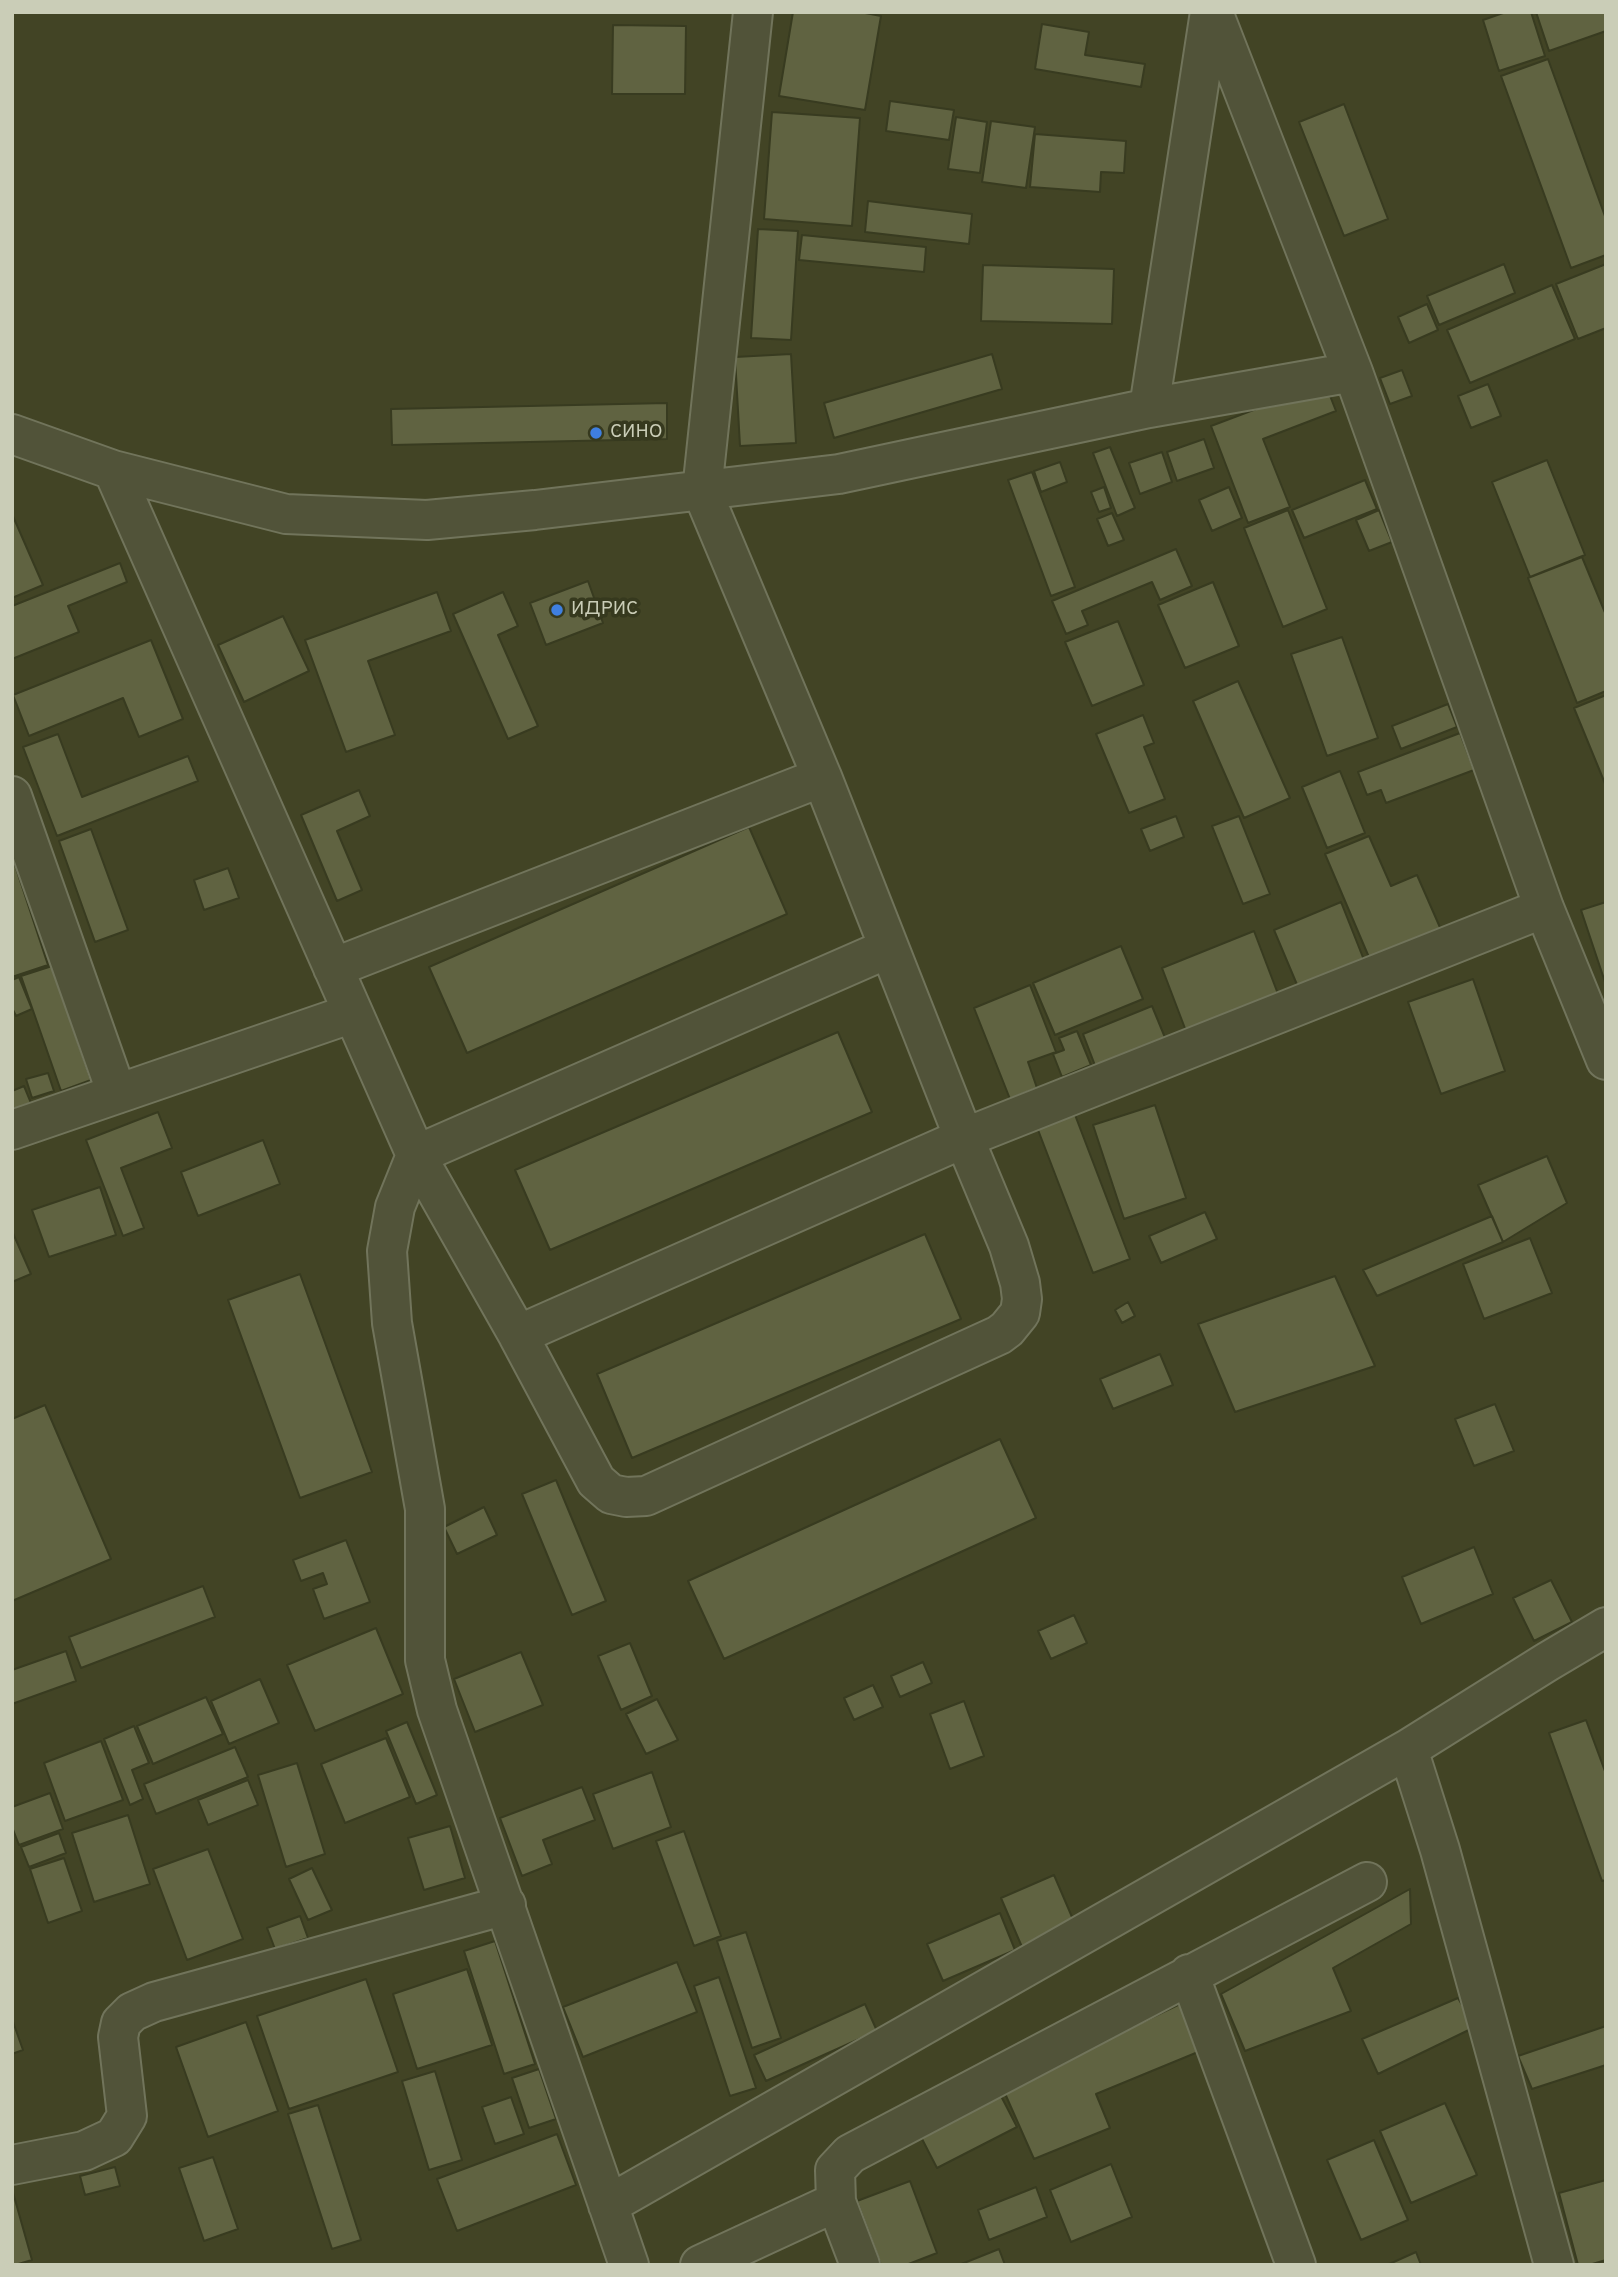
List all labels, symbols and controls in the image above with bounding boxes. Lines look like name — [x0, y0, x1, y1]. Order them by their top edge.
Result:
place label: СИНО — [610, 422, 663, 444]
marker: СИНО — [588, 425, 604, 441]
place label: ИДРИС — [571, 599, 638, 621]
marker: ИДРИС — [549, 602, 565, 618]

